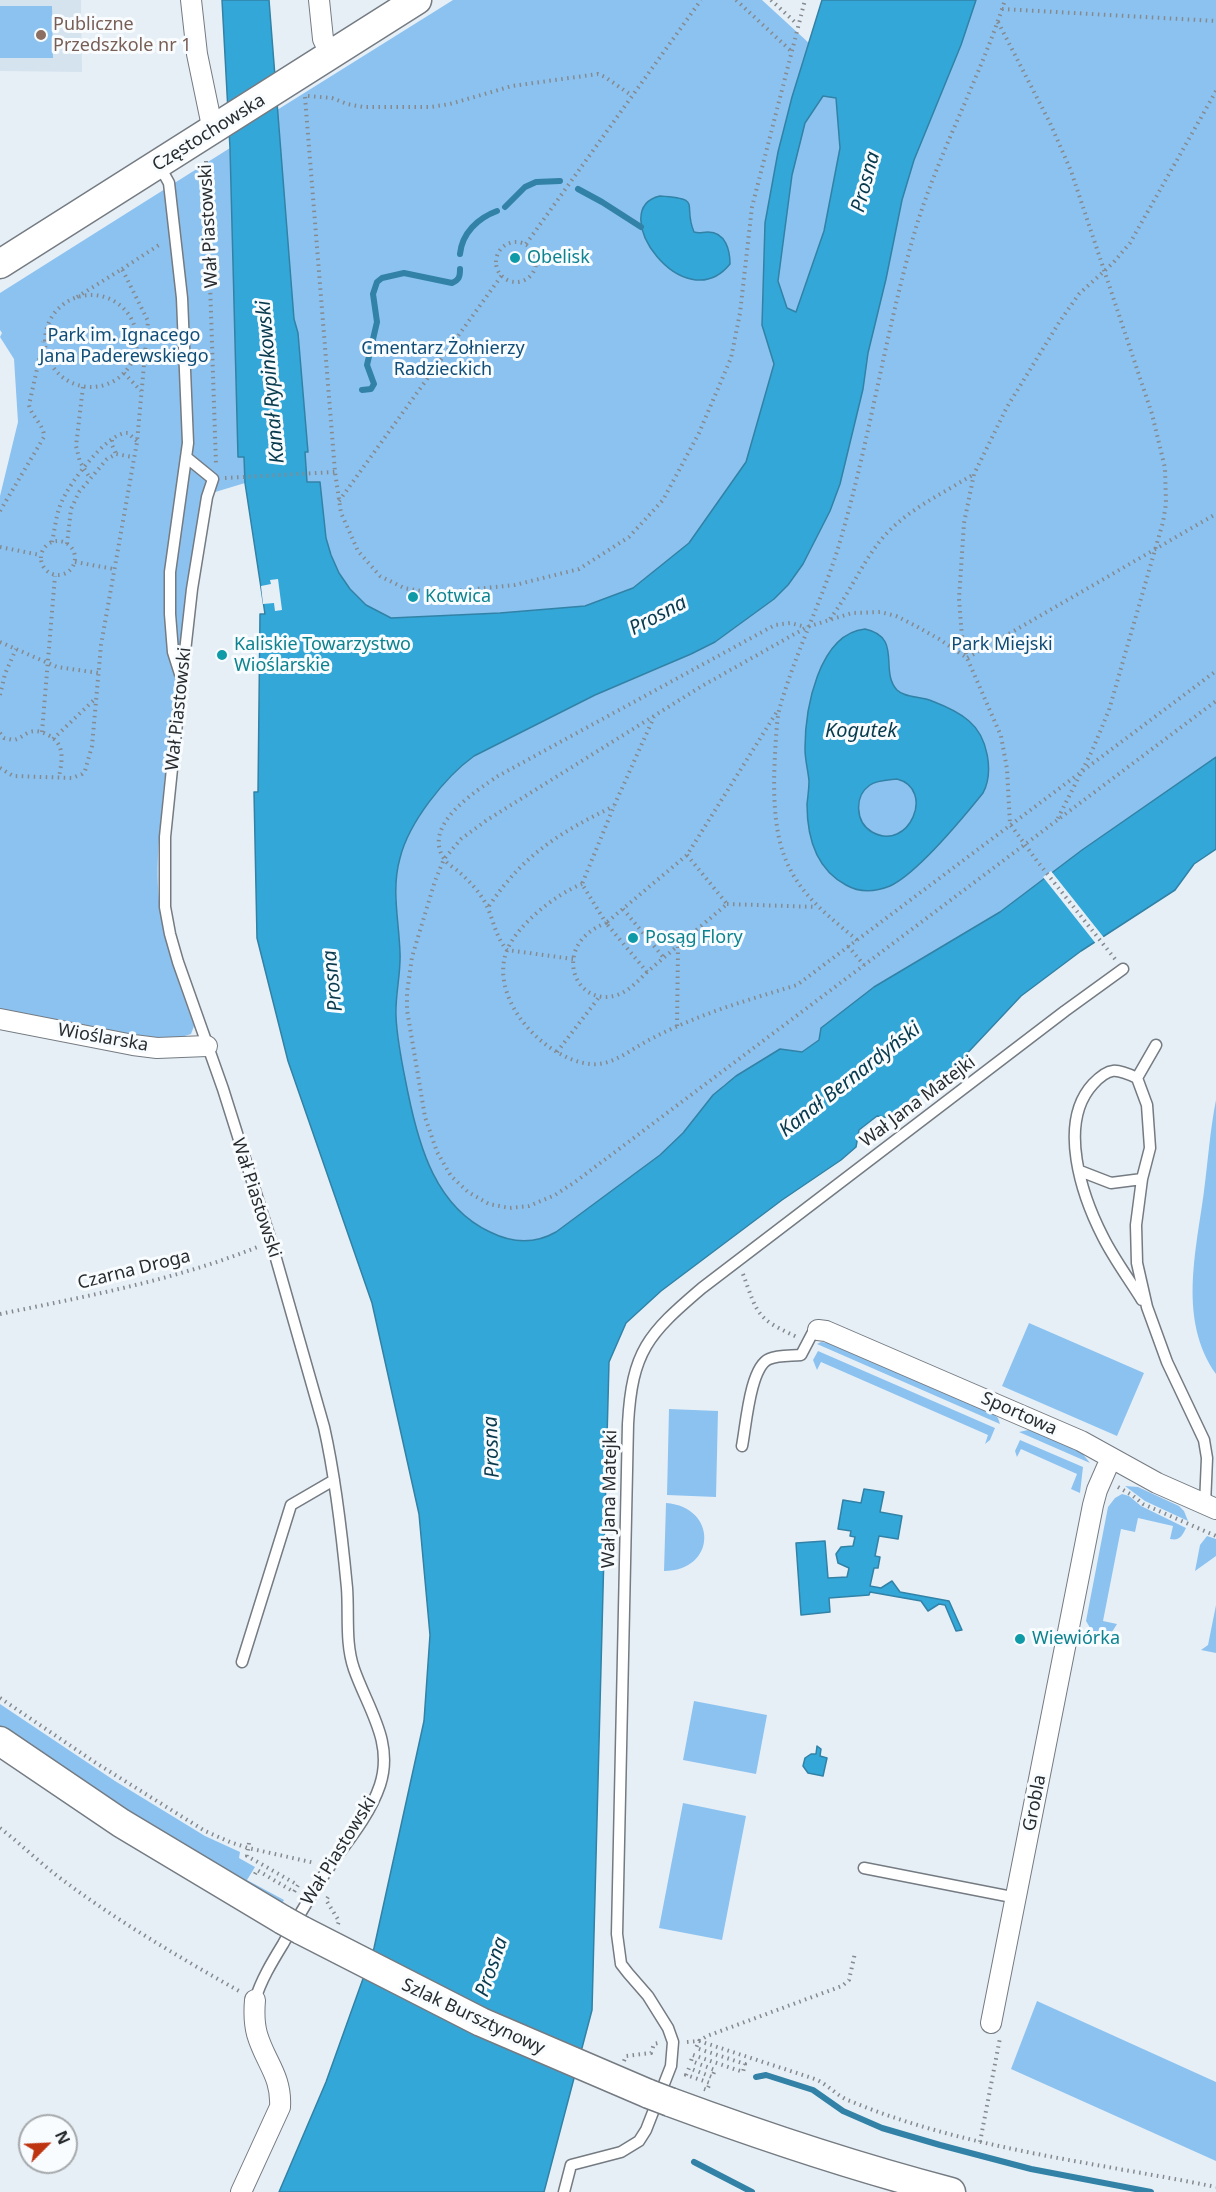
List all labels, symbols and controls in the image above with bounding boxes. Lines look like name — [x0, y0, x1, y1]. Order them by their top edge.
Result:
place label: Publiczne Przedszkole nr 1 — [53, 14, 192, 57]
marker: Publiczne Przedszkole nr 1 — [34, 28, 48, 42]
street label: Częstochowska — [149, 90, 269, 176]
water label: Prosna — [846, 149, 886, 215]
street label: Wał Piastowski — [195, 163, 223, 289]
place label: Obelisk — [527, 247, 590, 269]
marker: Obelisk — [508, 251, 522, 265]
water label: Kanał Rypinkowski — [252, 299, 290, 465]
park label: Park im. Ignacego Jana Paderewskiego — [39, 325, 209, 368]
park label: Cmentarz Żołnierzy Radzieckich — [361, 338, 525, 380]
place label: Kotwica — [425, 586, 491, 608]
marker: Kotwica — [406, 590, 420, 604]
water label: Prosna — [625, 591, 691, 641]
place label: Kaliskie Towarzystwo Wioślarskie — [234, 634, 411, 676]
park label: Park Miejski — [951, 634, 1053, 656]
street label: Wał Piastowski — [162, 646, 196, 772]
marker: Kaliskie Towarzystwo Wioślarskie — [215, 648, 229, 662]
water label: Kogutek — [825, 719, 897, 743]
place label: Posąg Flory — [645, 927, 743, 949]
marker: Posąg Flory — [626, 931, 640, 945]
water label: Prosna — [318, 949, 348, 1013]
water label: Kanał Bernardyński — [775, 1017, 925, 1143]
street label: Wioślarska — [56, 1019, 150, 1057]
street label: Wał Jana Matejki — [856, 1052, 980, 1152]
street label: Wał Piastowski — [227, 1136, 285, 1260]
street label: Czarna Droga — [75, 1246, 193, 1294]
street label: Sportowa — [978, 1388, 1060, 1440]
water label: Prosna — [479, 1416, 505, 1478]
street label: Wał Jana Matejki — [598, 1429, 622, 1569]
place label: Wiewiórka — [1032, 1628, 1120, 1650]
marker: Wiewiórka — [1013, 1632, 1027, 1646]
street label: Grobla — [1019, 1773, 1051, 1833]
street label: Wał Piastowski — [297, 1793, 381, 1909]
water label: Prosna — [471, 1934, 513, 2000]
street label: Szlak Bursztynowy — [398, 1974, 548, 2060]
north arrow — [18, 2114, 78, 2174]
text: N — [50, 2127, 75, 2148]

